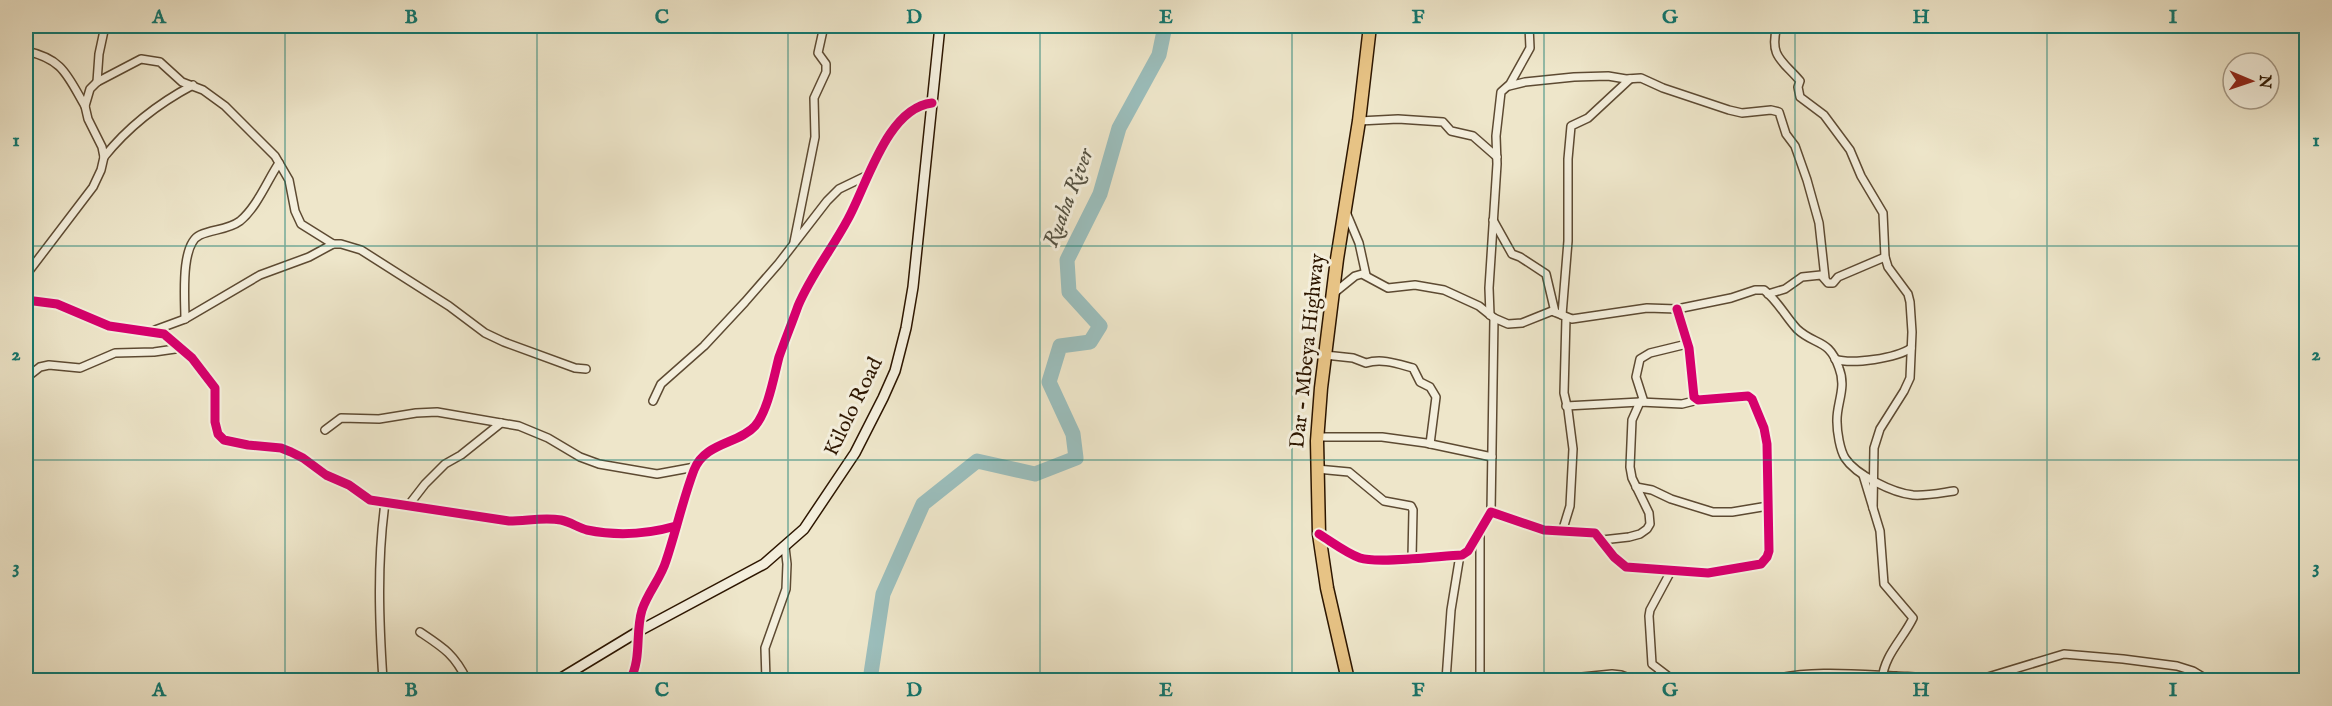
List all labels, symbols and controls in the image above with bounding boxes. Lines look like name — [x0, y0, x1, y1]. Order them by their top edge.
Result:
text: A — [151, 5, 167, 30]
text: B — [404, 5, 418, 30]
text: C — [655, 5, 669, 30]
text: D — [906, 5, 922, 30]
text: E — [1159, 5, 1173, 30]
text: F — [1412, 5, 1425, 30]
text: G — [1662, 5, 1679, 30]
text: H — [1912, 5, 1930, 30]
text: I — [2169, 5, 2178, 30]
north arrow — [2221, 51, 2281, 111]
text: N — [2254, 73, 2274, 89]
text: 1 — [12, 128, 20, 153]
text: 1 — [2312, 128, 2320, 153]
water label: Ruaha River — [1037, 143, 1101, 251]
street label: Dar - Mbeya Highway — [1284, 252, 1332, 450]
text: 2 — [11, 342, 21, 367]
text: 2 — [2311, 342, 2321, 367]
street label: Kilolo Road — [818, 352, 890, 461]
text: 3 — [12, 555, 20, 580]
text: 3 — [2312, 555, 2320, 580]
text: A — [151, 678, 167, 703]
text: B — [404, 678, 418, 703]
text: C — [655, 678, 669, 703]
text: D — [906, 678, 922, 703]
text: E — [1159, 678, 1173, 703]
text: F — [1412, 678, 1425, 703]
text: G — [1662, 678, 1679, 703]
text: H — [1912, 678, 1930, 703]
text: I — [2169, 678, 2178, 703]

